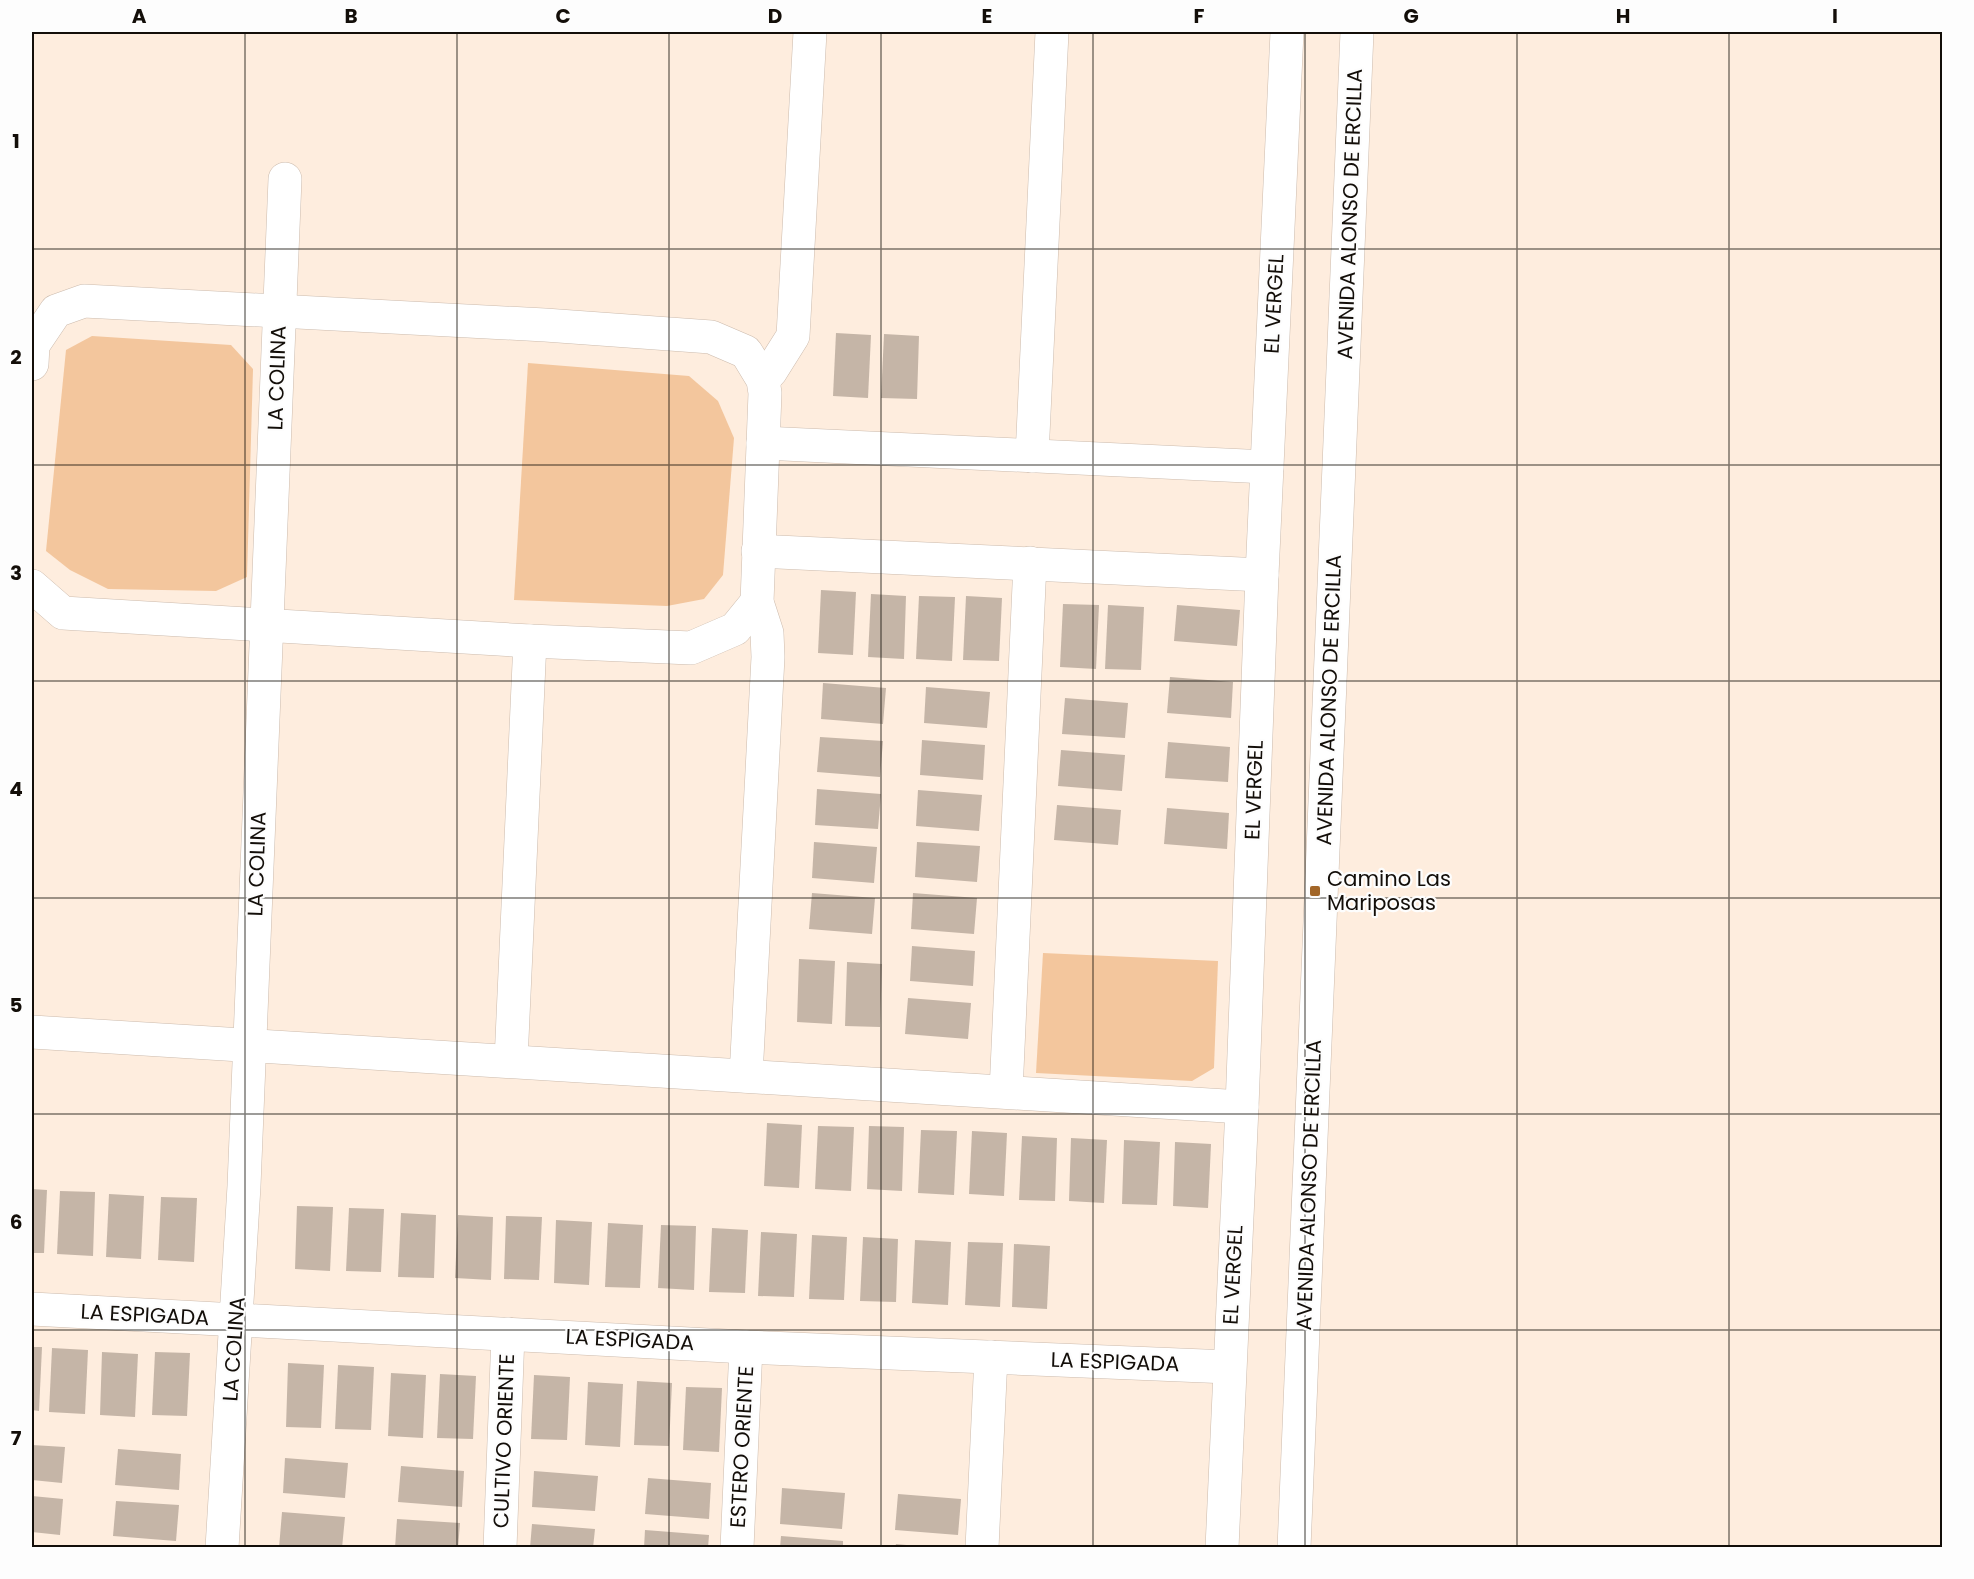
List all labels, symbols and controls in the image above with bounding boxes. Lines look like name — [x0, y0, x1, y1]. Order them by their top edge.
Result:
text: A — [132, 2, 147, 30]
text: B — [344, 2, 358, 30]
text: C — [555, 2, 571, 30]
text: D — [768, 2, 782, 30]
text: E — [982, 2, 992, 30]
text: F — [1194, 2, 1205, 30]
text: G — [1403, 2, 1419, 30]
text: H — [1616, 2, 1630, 30]
text: I — [1832, 2, 1838, 30]
street label: AVENIDA ALONSO DE ERCILLA — [1330, 68, 1369, 360]
text: 1 — [12, 127, 20, 155]
street label: EL VERGEL — [1256, 254, 1291, 354]
street label: LA COLINA — [260, 325, 293, 431]
text: 2 — [10, 343, 22, 371]
street label: AVENIDA ALONSO DE ERCILLA — [1309, 554, 1348, 846]
text: 3 — [10, 559, 22, 587]
street label: EL VERGEL — [1237, 740, 1270, 840]
text: 4 — [9, 775, 23, 803]
street label: LA COLINA — [240, 811, 273, 917]
place label: Camino Las Mariposas — [1327, 864, 1451, 917]
marker: Camino Las Mariposas — [1308, 884, 1322, 898]
text: 5 — [10, 991, 23, 1019]
street label: AVENIDA ALONSO DE ERCILLA — [1289, 1039, 1328, 1331]
text: 6 — [10, 1208, 22, 1236]
street label: EL VERGEL — [1215, 1225, 1250, 1325]
street label: LA COLINA — [215, 1296, 252, 1402]
street label: LA ESPIGADA — [80, 1297, 210, 1332]
street label: LA ESPIGADA — [565, 1322, 695, 1357]
street label: LA ESPIGADA — [1050, 1345, 1180, 1378]
street label: CULTIVO ORIENTE — [486, 1353, 521, 1529]
street label: ESTERO ORIENTE — [723, 1365, 760, 1529]
text: 7 — [11, 1424, 22, 1452]

